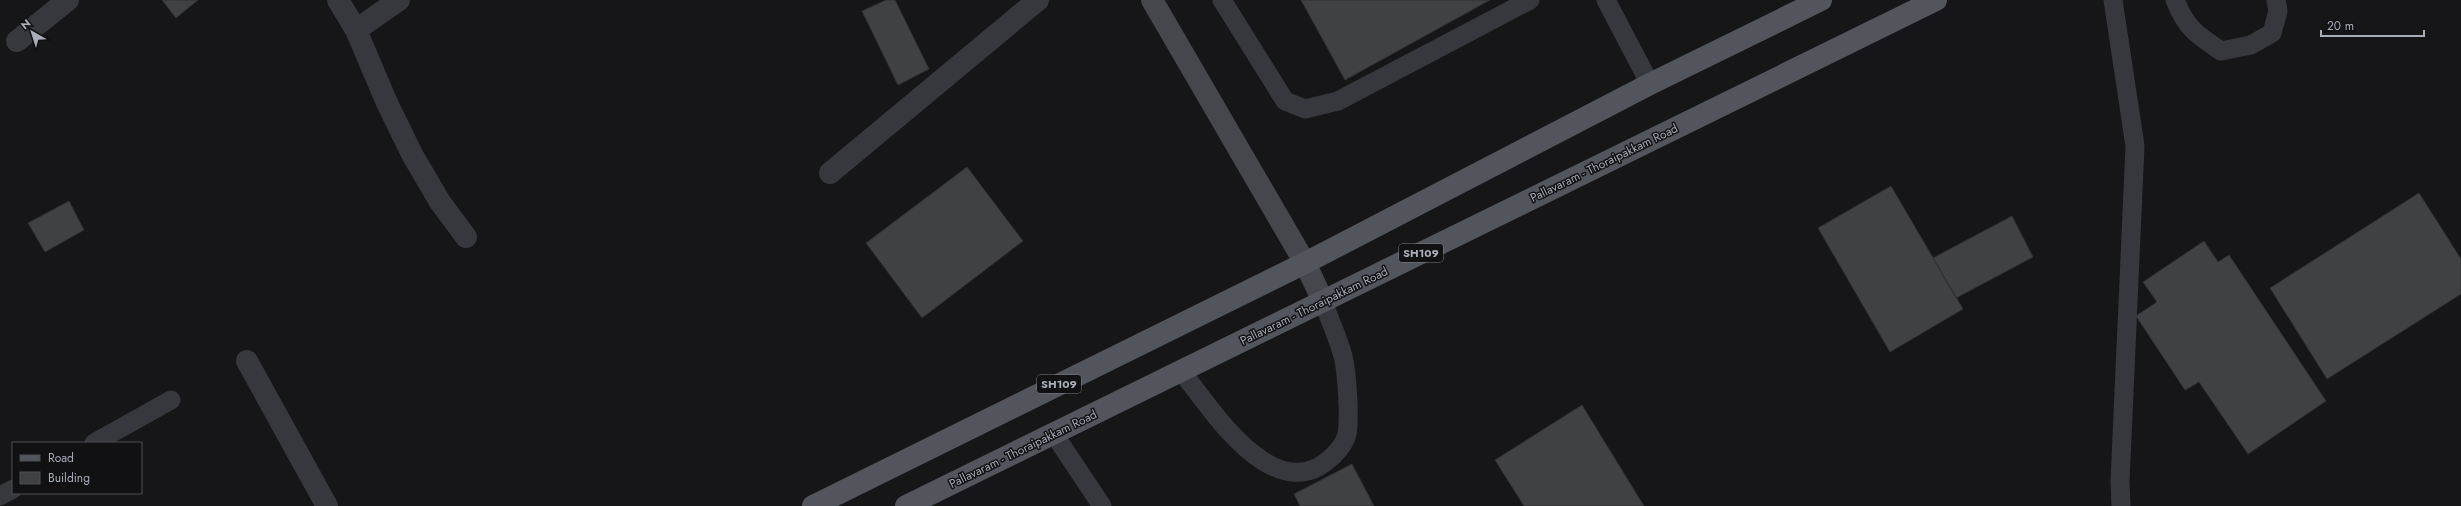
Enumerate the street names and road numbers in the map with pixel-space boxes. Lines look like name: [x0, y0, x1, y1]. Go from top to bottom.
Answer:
street label: Pallavaram - Thoraipakkam Road: [1527, 119, 1681, 207]
road number: SH109: [1399, 244, 1443, 262]
street label: Pallavaram - Thoraipakkam Road: [1237, 262, 1391, 350]
road number: SH109: [1037, 375, 1081, 393]
street label: Pallavaram - Thoraipakkam Road: [946, 405, 1100, 493]

